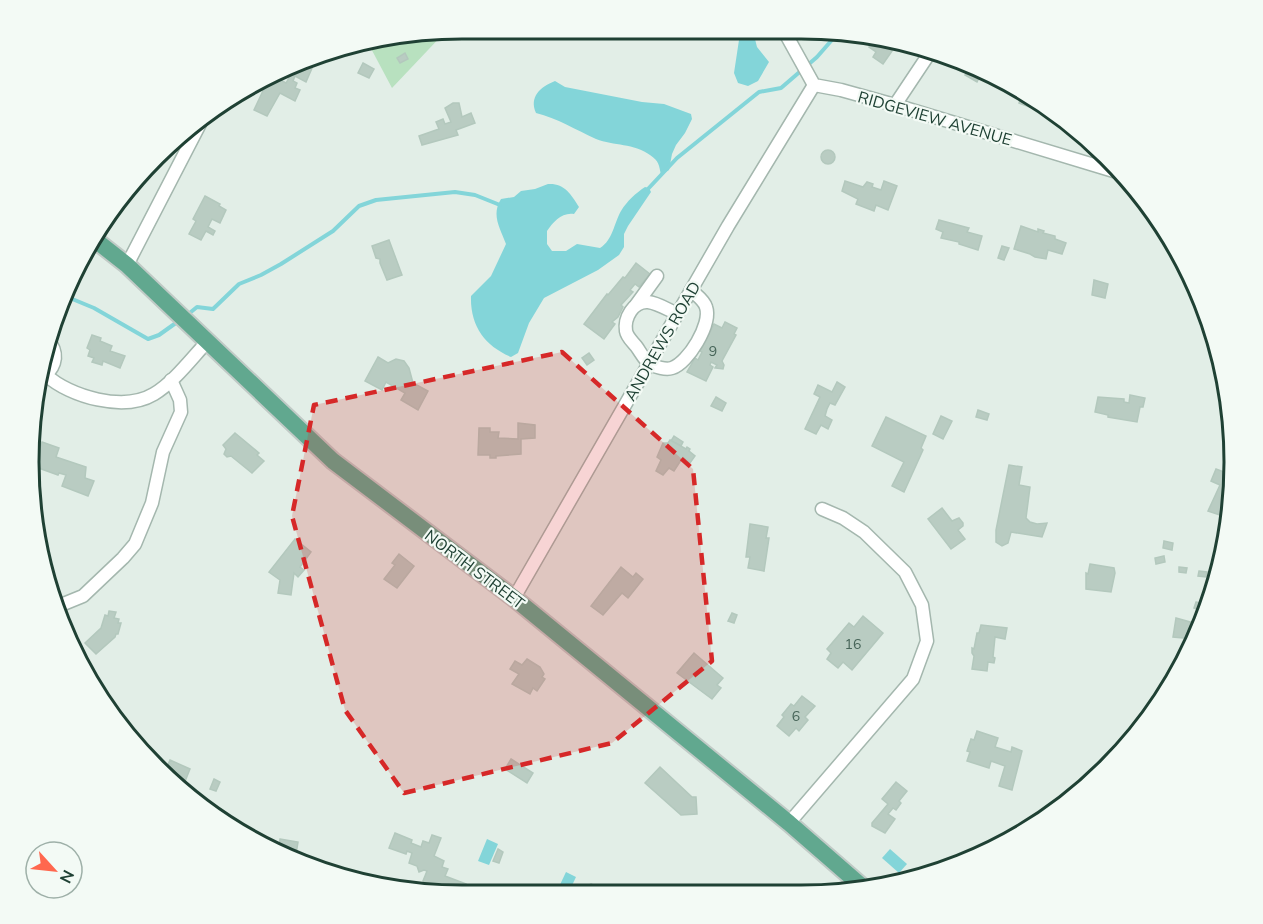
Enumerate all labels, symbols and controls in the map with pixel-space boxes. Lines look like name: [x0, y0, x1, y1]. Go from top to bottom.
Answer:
street label: RIDGEVIEW AVENUE: [856, 86, 1014, 150]
street label: ANDREWS ROAD: [620, 278, 704, 404]
house number: 9: [709, 342, 717, 360]
street label: NORTH STREET: [421, 525, 529, 613]
house number: 16: [845, 635, 861, 653]
house number: 6: [792, 707, 800, 725]
north arrow: [24, 840, 84, 900]
text: N: [56, 867, 79, 887]

